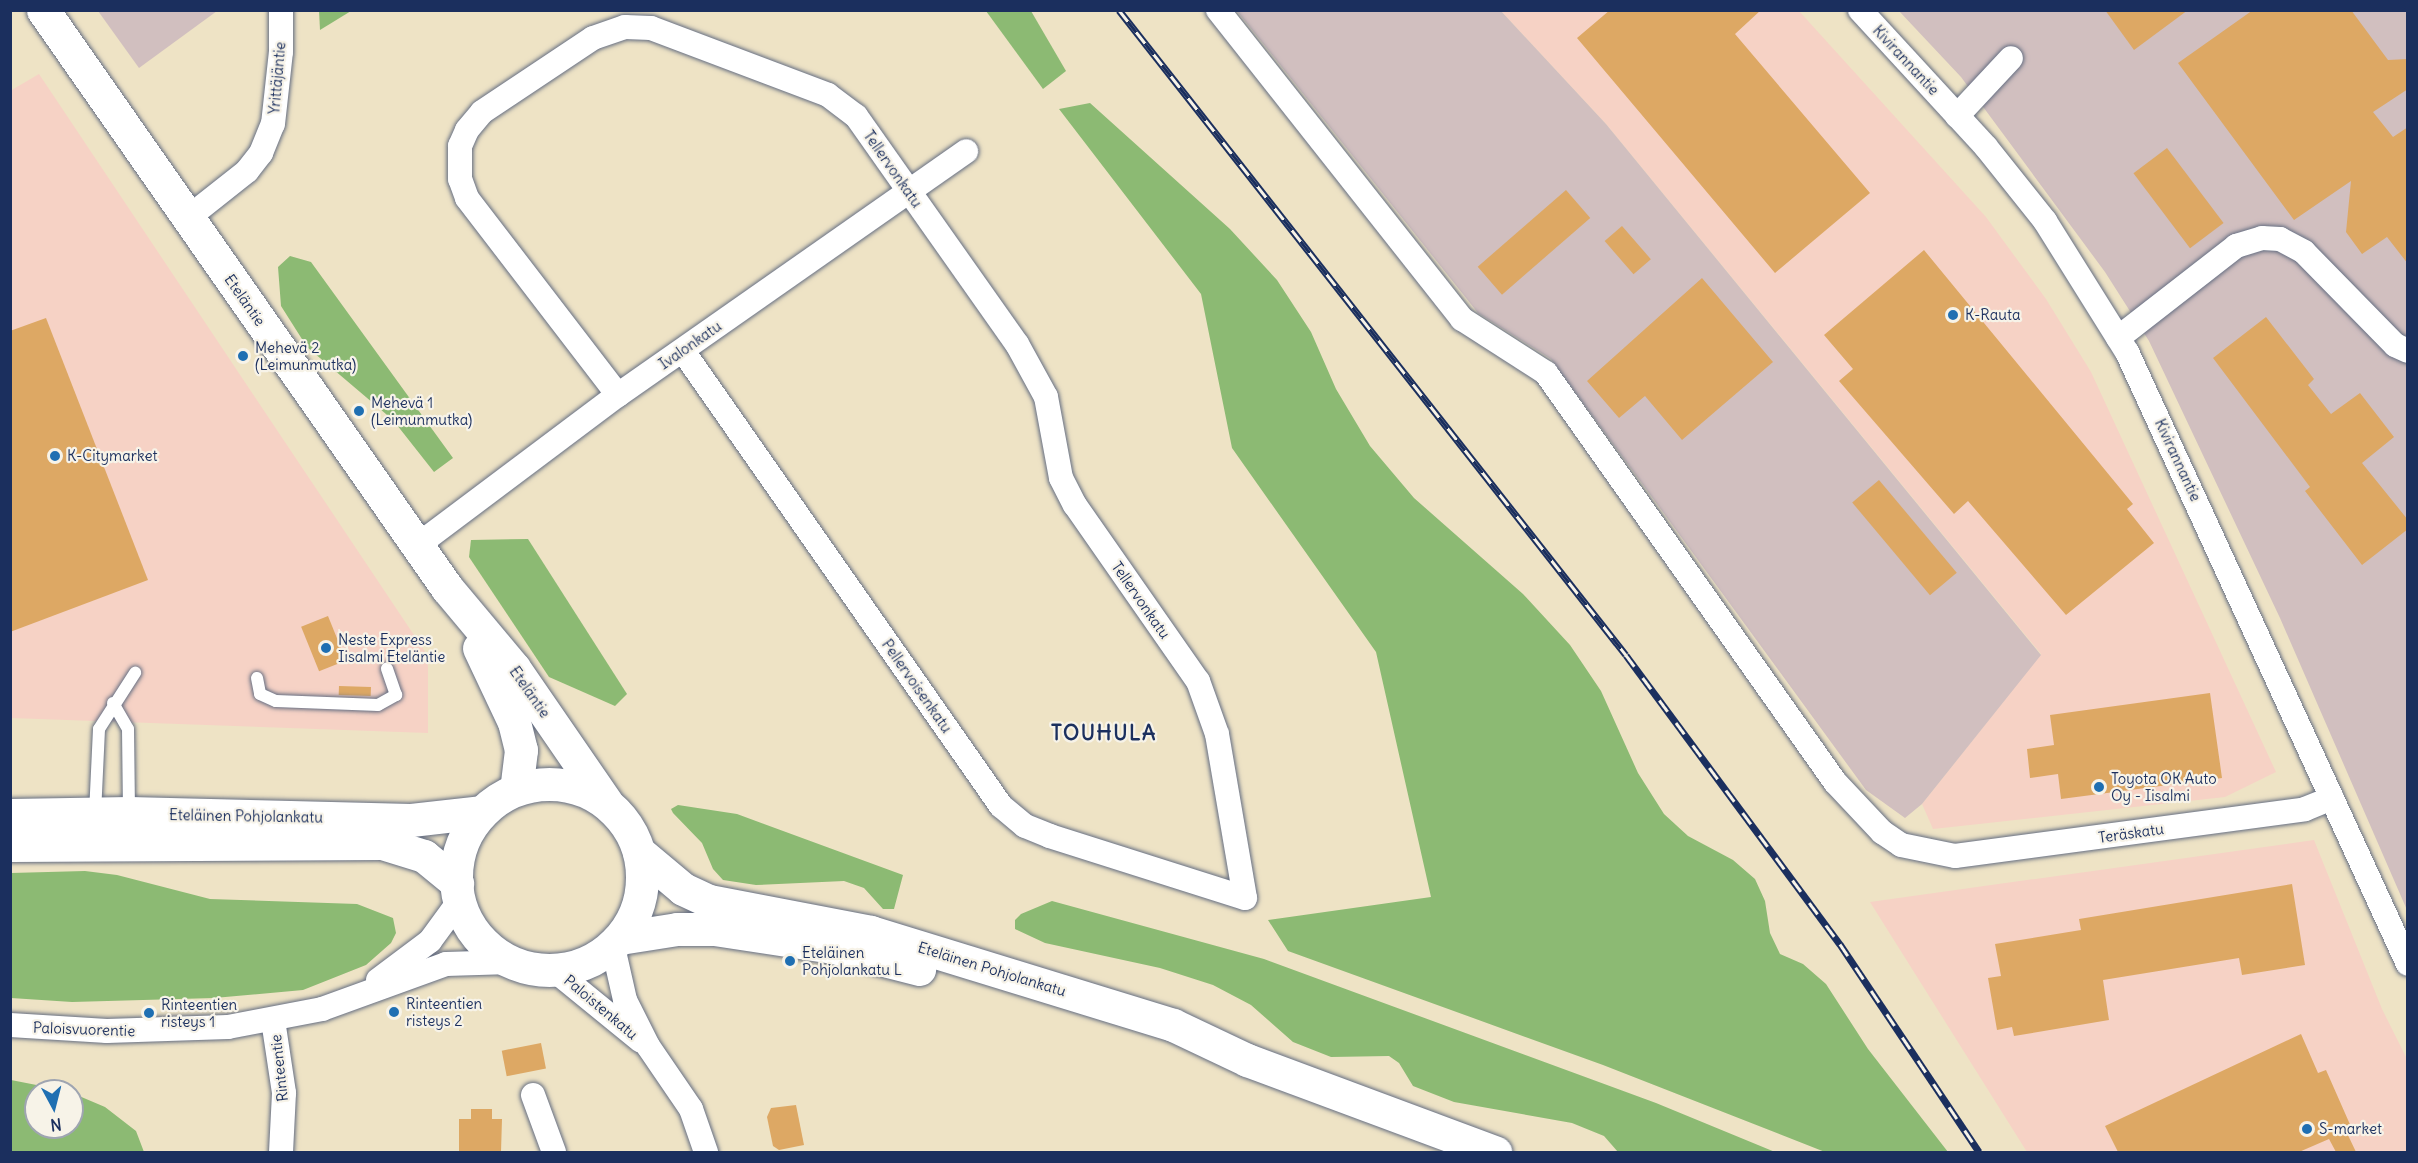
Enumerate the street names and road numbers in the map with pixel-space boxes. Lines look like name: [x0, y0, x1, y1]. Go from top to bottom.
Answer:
street label: Kivirannantie: [1869, 21, 1943, 99]
street label: Yrittäjäntie: [265, 41, 289, 115]
street label: Tellervonkatu: [860, 127, 926, 211]
street label: Eteläntie: [221, 271, 269, 329]
street label: Ivalonkatu: [655, 317, 725, 373]
street label: Kivirannantie: [2151, 416, 2205, 504]
street label: Tellervonkatu: [1108, 558, 1174, 642]
street label: Pellervoisenkatu: [878, 636, 956, 736]
street label: Eteläntie: [506, 663, 554, 721]
street label: Eteläinen Pohjolankatu: [169, 806, 323, 826]
street label: Teräskatu: [2097, 819, 2165, 847]
street label: Eteläinen Pohjolankatu: [916, 938, 1068, 1000]
street label: Paloistenkatu: [560, 971, 642, 1043]
street label: Paloisvuorentie: [33, 1018, 135, 1040]
street label: Rinteentie: [267, 1033, 291, 1103]

